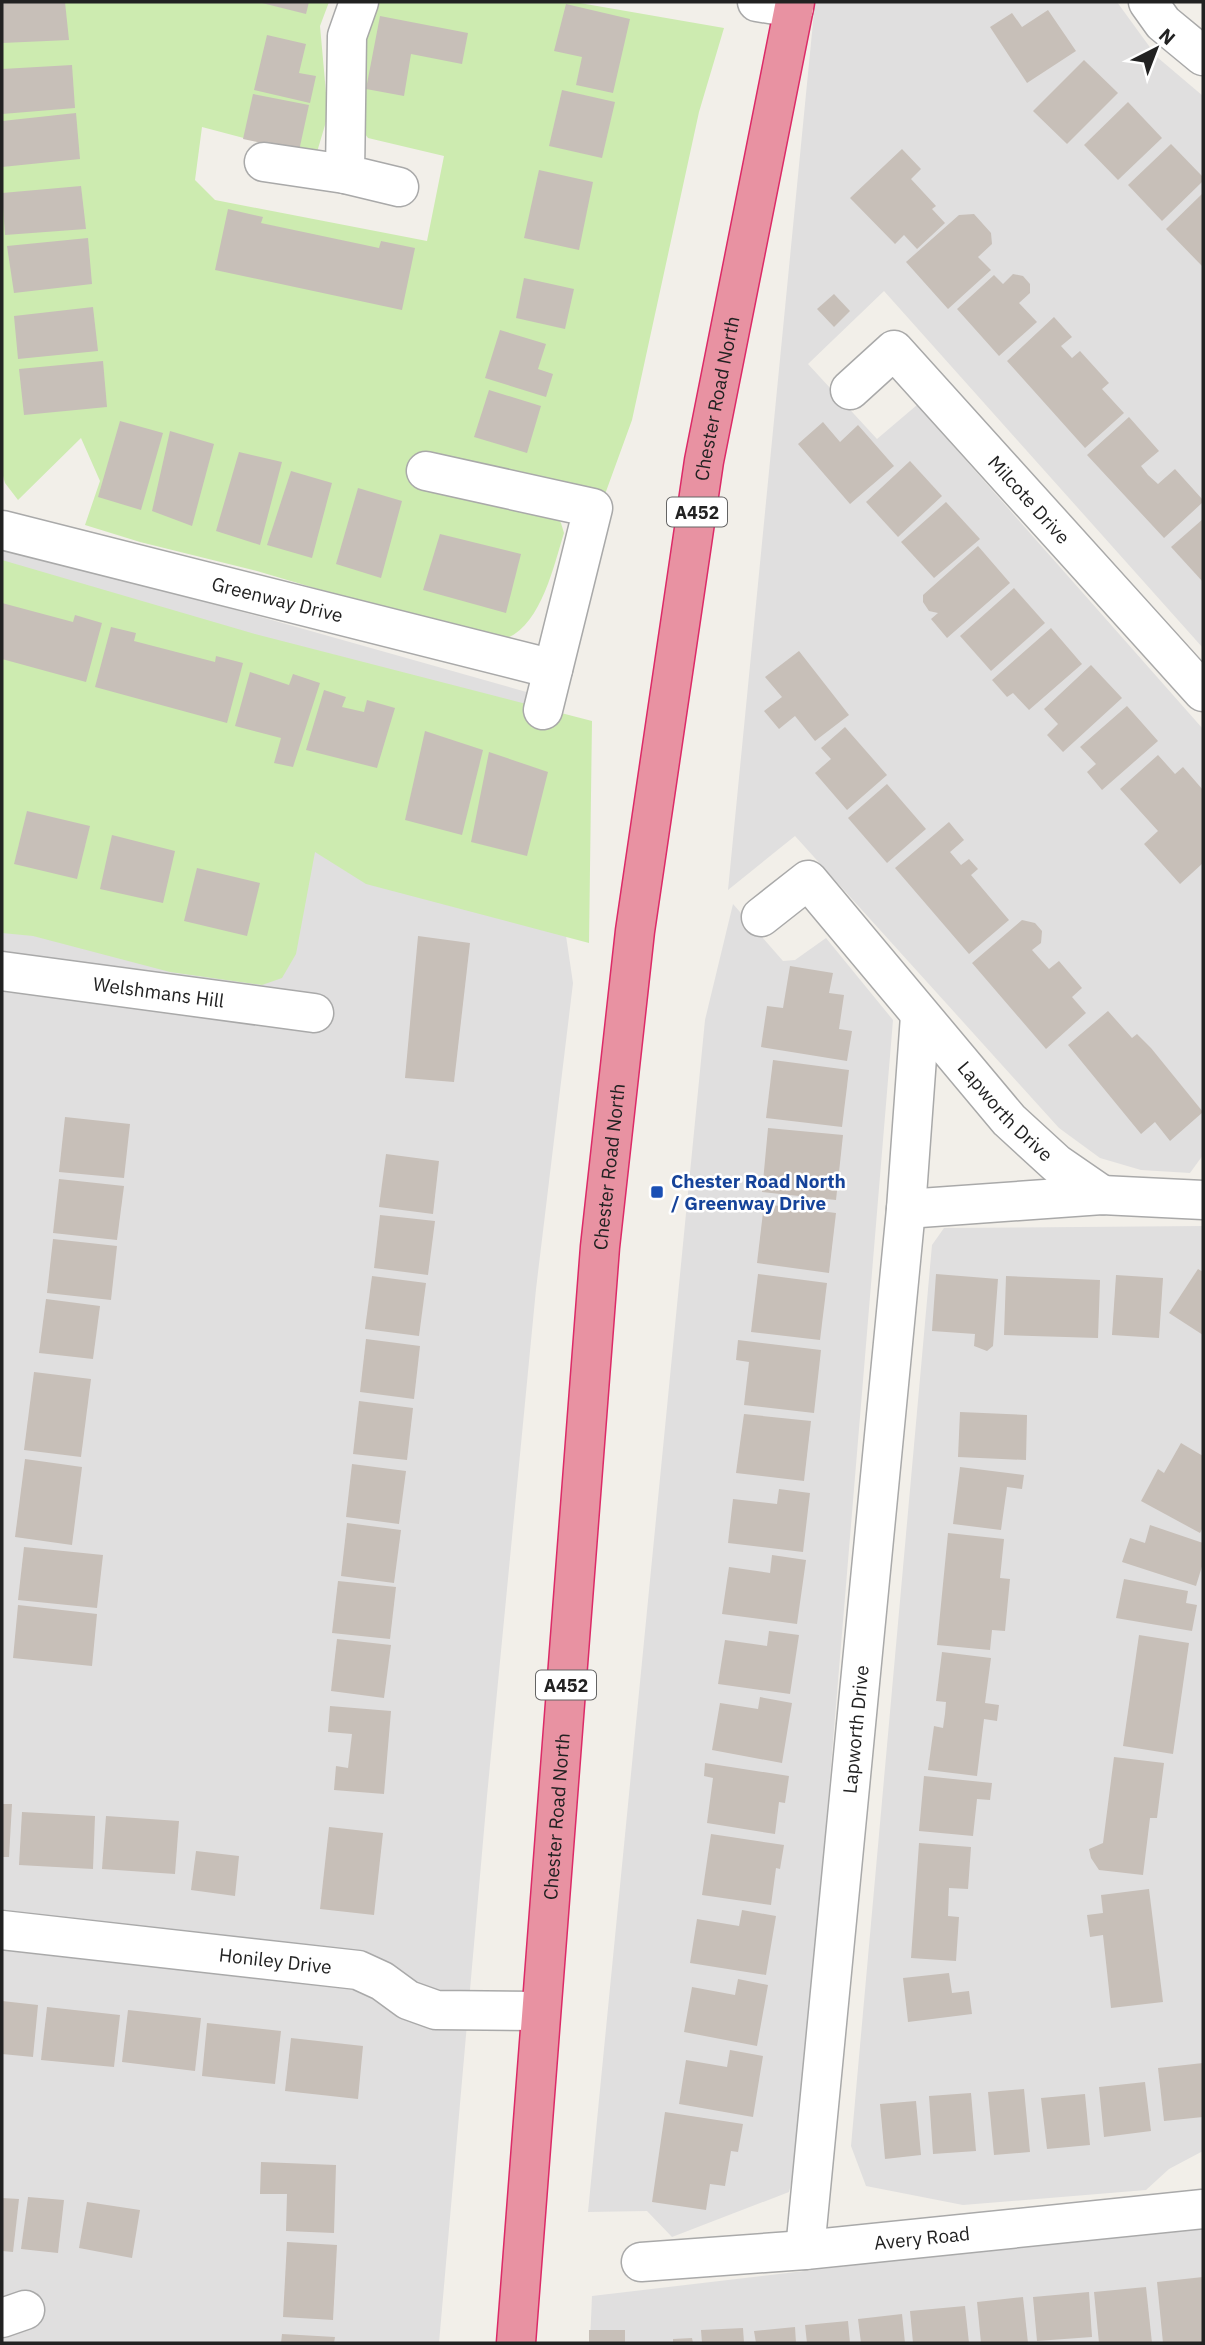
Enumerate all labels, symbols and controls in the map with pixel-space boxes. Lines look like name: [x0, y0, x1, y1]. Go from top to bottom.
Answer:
north arrow: [1121, 14, 1191, 84]
text: N: [1154, 23, 1181, 50]
street label: Chester Road North: [689, 314, 744, 482]
street label: Milcote Drive: [983, 450, 1075, 549]
road number: A452: [667, 498, 727, 526]
street label: Greenway Drive: [209, 571, 345, 628]
street label: Welshmans Hill: [92, 971, 226, 1013]
street label: Lapworth Drive: [953, 1056, 1058, 1166]
street label: Chester Road North: [588, 1082, 630, 1251]
place label: Chester Road North / Greenway Drive: [671, 1169, 846, 1215]
marker: Chester Road North / Greenway Drive: [649, 1184, 665, 1200]
street label: Lapworth Drive: [837, 1664, 874, 1795]
road number: A452: [536, 1670, 596, 1700]
street label: Chester Road North: [538, 1732, 575, 1901]
street label: Honiley Drive: [218, 1942, 333, 1979]
street label: Avery Road: [873, 2221, 971, 2255]

